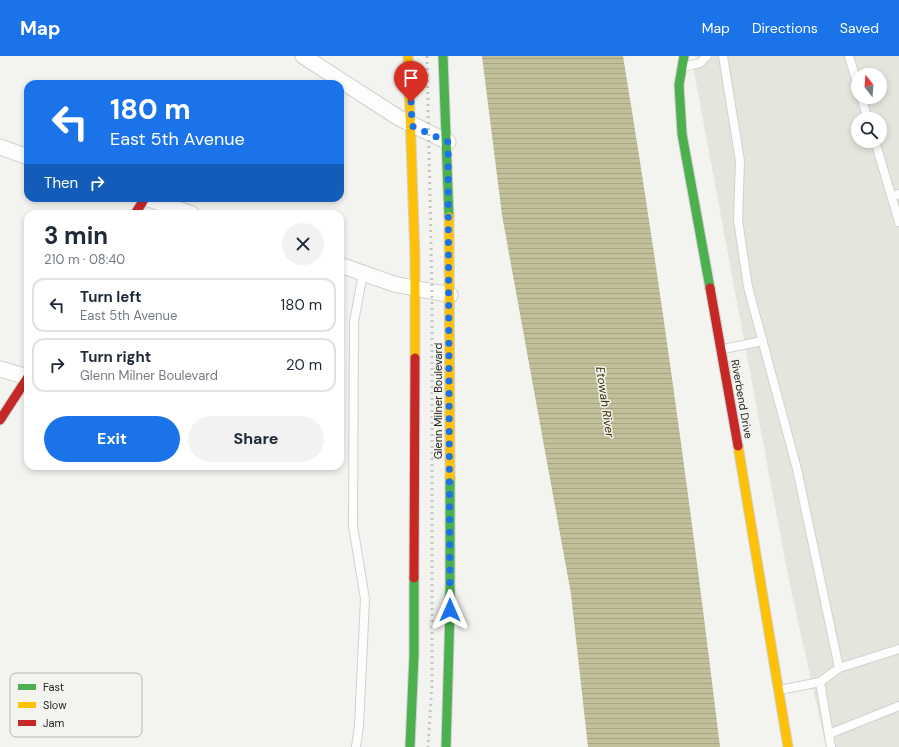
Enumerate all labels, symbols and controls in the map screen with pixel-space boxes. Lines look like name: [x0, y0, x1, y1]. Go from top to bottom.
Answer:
text: Map: [20, 16, 60, 41]
text: Map: [702, 19, 730, 37]
text: Directions: [752, 19, 818, 37]
text: Saved: [840, 19, 879, 37]
pin: [394, 61, 428, 102]
icon: arrive: [400, 67, 422, 89]
north arrow: [851, 68, 887, 104]
map controls: [851, 68, 887, 148]
text: 180 m: [110, 91, 191, 128]
icon: left: [44, 96, 96, 148]
button: search: [851, 112, 887, 148]
text: East 5th Avenue: [110, 127, 245, 151]
icon: right: [86, 172, 108, 194]
text: Then: [44, 173, 78, 193]
text: 3 min: [44, 220, 108, 251]
button: close: [282, 223, 324, 265]
text: 210 m · 08:40: [44, 251, 125, 268]
text: Turn left: [80, 287, 141, 307]
icon: left: [46, 294, 68, 316]
text: 180 m: [281, 295, 322, 315]
text: East 5th Avenue: [80, 307, 177, 324]
street label: Glenn Milner Boulevard: [431, 343, 445, 459]
text: Turn right: [80, 347, 151, 367]
icon: right: [46, 354, 68, 376]
text: 20 m: [286, 355, 322, 375]
street label: Riverbend Drive: [728, 358, 756, 440]
water label: Etowah River: [592, 365, 618, 439]
text: Glenn Milner Boulevard: [80, 367, 218, 384]
button: Exit: [44, 416, 180, 462]
button: Share: [188, 416, 324, 462]
position arrow: [429, 589, 471, 631]
legend: [10, 673, 142, 737]
text: Fast: [43, 680, 64, 694]
text: Slow: [43, 698, 67, 712]
text: Jam: [43, 716, 64, 730]

